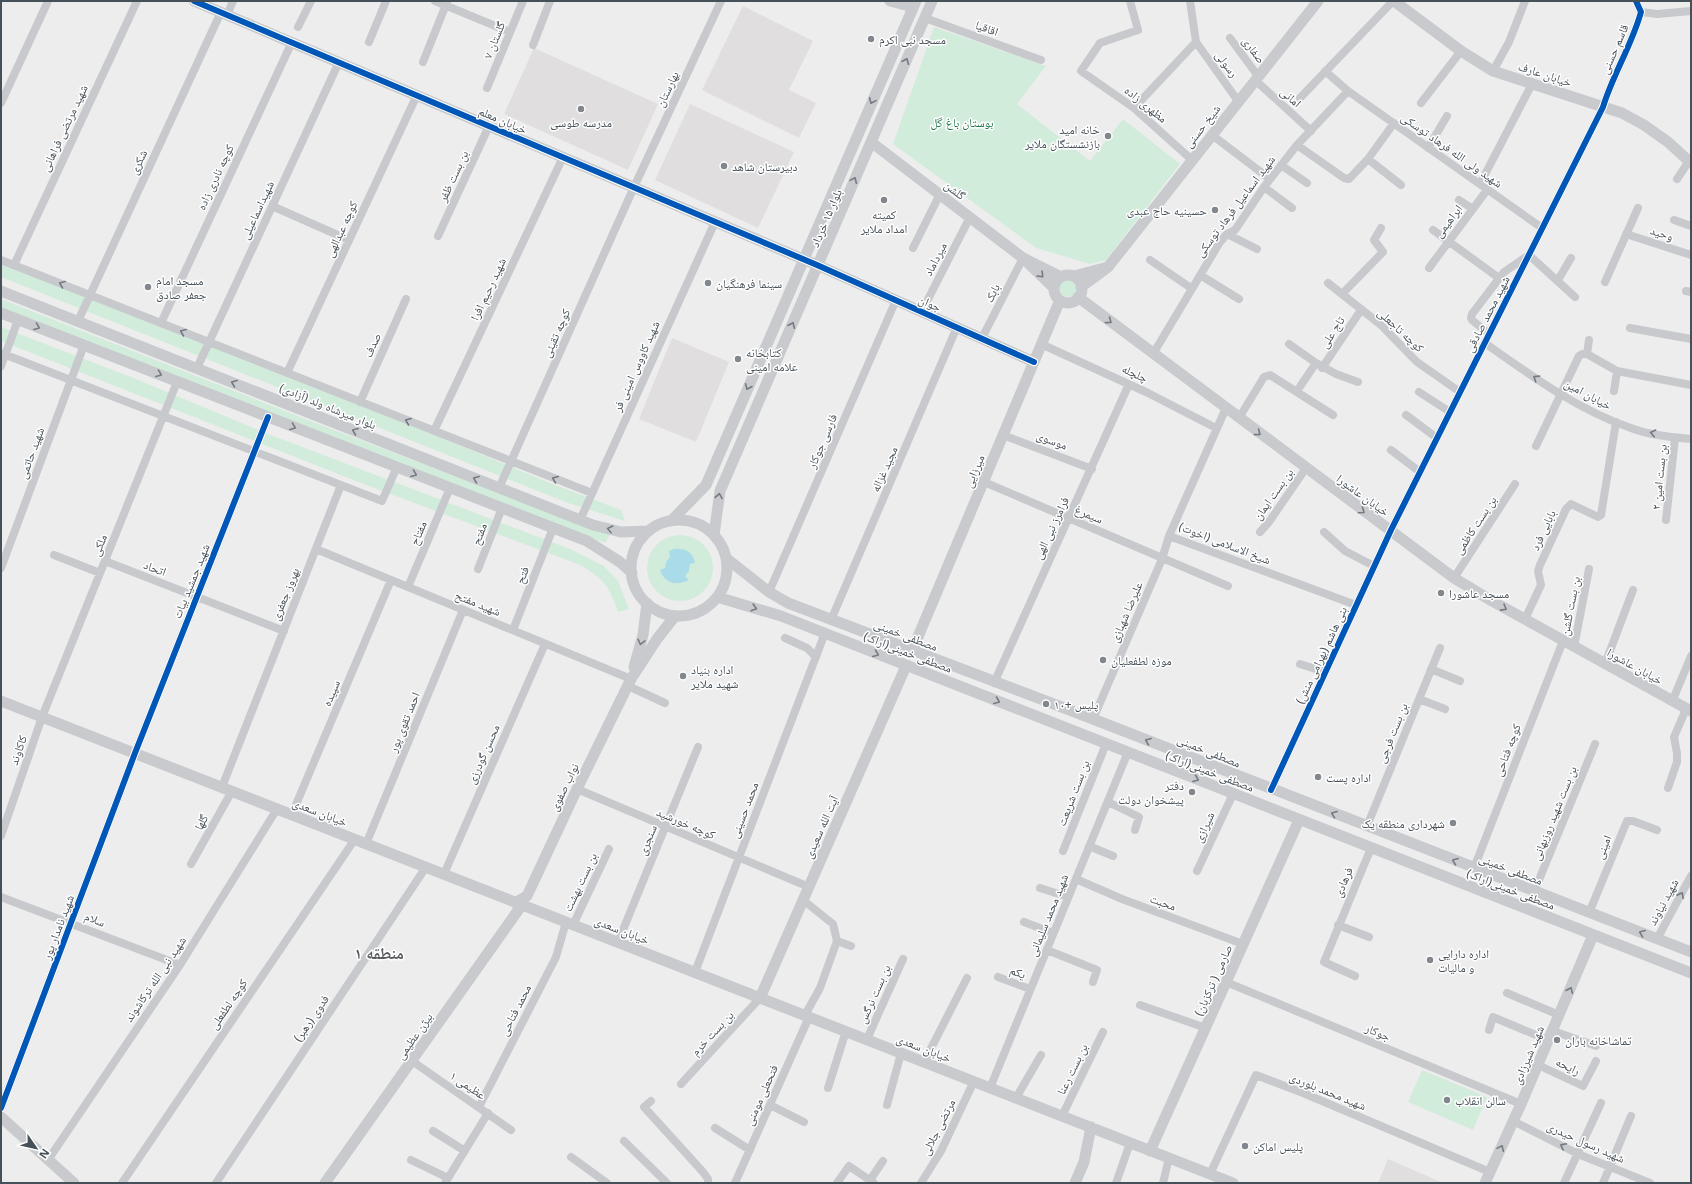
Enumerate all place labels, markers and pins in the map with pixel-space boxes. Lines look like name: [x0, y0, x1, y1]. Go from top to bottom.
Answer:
place label: مسجد نبی اکرم: [879, 31, 946, 48]
marker: مسجد نبی اکرم: [866, 34, 876, 44]
marker: مدرسه طوسی: [576, 104, 586, 114]
place label: مدرسه طوسی: [550, 114, 612, 131]
place label: خانه امید بازنشستگان ملایر: [1024, 121, 1100, 152]
marker: خانه امید بازنشستگان ملایر: [1103, 131, 1113, 141]
place label: دبیرستان شاهد: [732, 158, 798, 175]
marker: دبیرستان شاهد: [719, 161, 729, 171]
marker: کمیته امداد ملایر: [879, 195, 889, 205]
place label: حسینیه حاج عبدی: [1127, 202, 1207, 219]
marker: حسینیه حاج عبدی: [1210, 205, 1220, 215]
place label: کمیته امداد ملایر: [860, 206, 908, 237]
place label: مسجد امام جعفر صادق: [156, 272, 207, 303]
place label: سینما فرهنگیان: [716, 275, 782, 292]
marker: سینما فرهنگیان: [703, 278, 713, 288]
marker: مسجد امام جعفر صادق: [143, 282, 153, 292]
place label: کتابخانه علامه امینی: [746, 344, 798, 375]
marker: کتابخانه علامه امینی: [733, 354, 743, 364]
place label: مسجد عاشورا: [1449, 585, 1509, 602]
marker: مسجد عاشورا: [1436, 588, 1446, 598]
place label: موزه لطفعلیان: [1111, 652, 1172, 669]
marker: موزه لطفعلیان: [1098, 655, 1108, 665]
place label: اداره بنیاد شهید ملایر: [690, 661, 738, 692]
marker: اداره بنیاد شهید ملایر: [678, 671, 688, 681]
place label: پلیس +۱۰: [1054, 696, 1099, 713]
marker: پلیس +۱۰: [1041, 699, 1051, 709]
place label: اداره پست: [1326, 769, 1371, 786]
marker: اداره پست: [1313, 772, 1323, 782]
place label: دفتر پیشخوان دولت: [1118, 777, 1184, 808]
marker: دفتر پیشخوان دولت: [1187, 787, 1197, 797]
place label: شهرداری منطقه یک: [1362, 815, 1445, 832]
marker: شهرداری منطقه یک: [1448, 818, 1458, 828]
place label: اداره دارایی و مالیات: [1438, 945, 1489, 976]
marker: اداره دارایی و مالیات: [1425, 955, 1435, 965]
place label: تماشاخانه باران: [1565, 1032, 1632, 1049]
marker: تماشاخانه باران: [1552, 1035, 1562, 1045]
place label: سالن انقلاب: [1455, 1092, 1506, 1109]
marker: سالن انقلاب: [1442, 1095, 1452, 1105]
place label: پلیس اماکن: [1253, 1138, 1304, 1155]
marker: پلیس اماکن: [1240, 1141, 1250, 1151]

